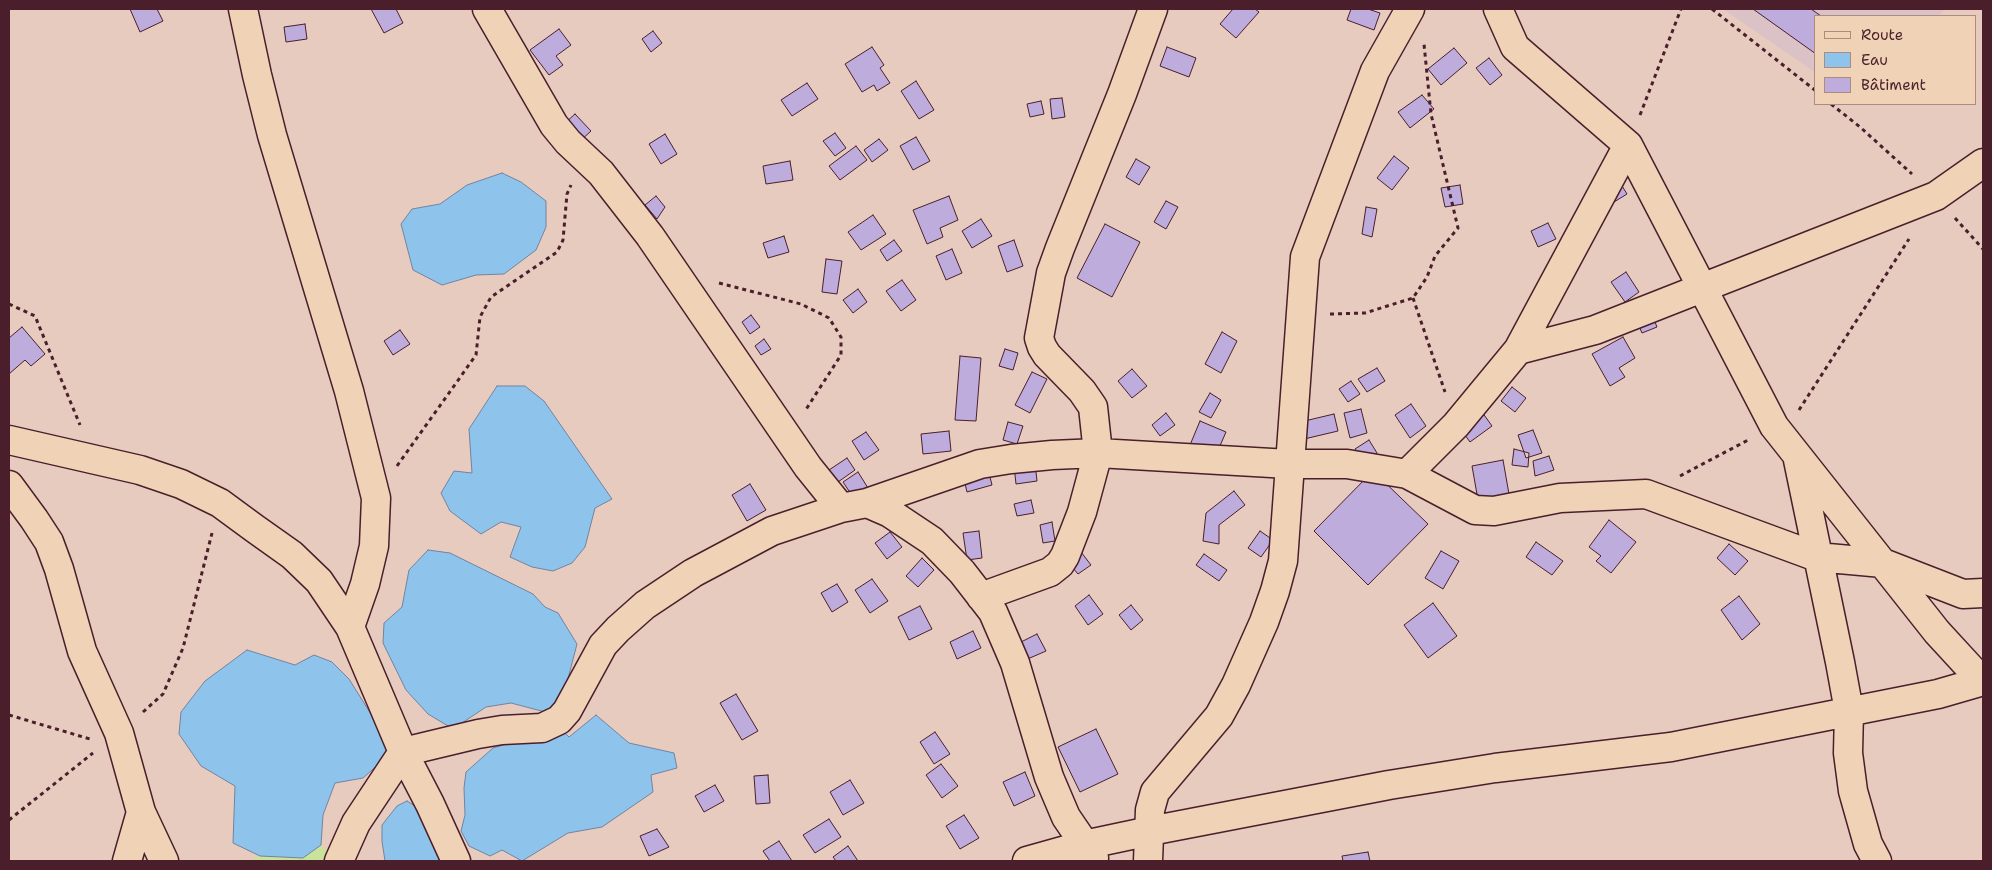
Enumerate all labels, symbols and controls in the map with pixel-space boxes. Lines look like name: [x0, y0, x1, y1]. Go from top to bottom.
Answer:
legend: [1814, 15, 1977, 105]
text: Route: [1861, 25, 1903, 45]
text: Eau: [1861, 50, 1888, 70]
text: Bâtiment: [1861, 75, 1926, 95]

